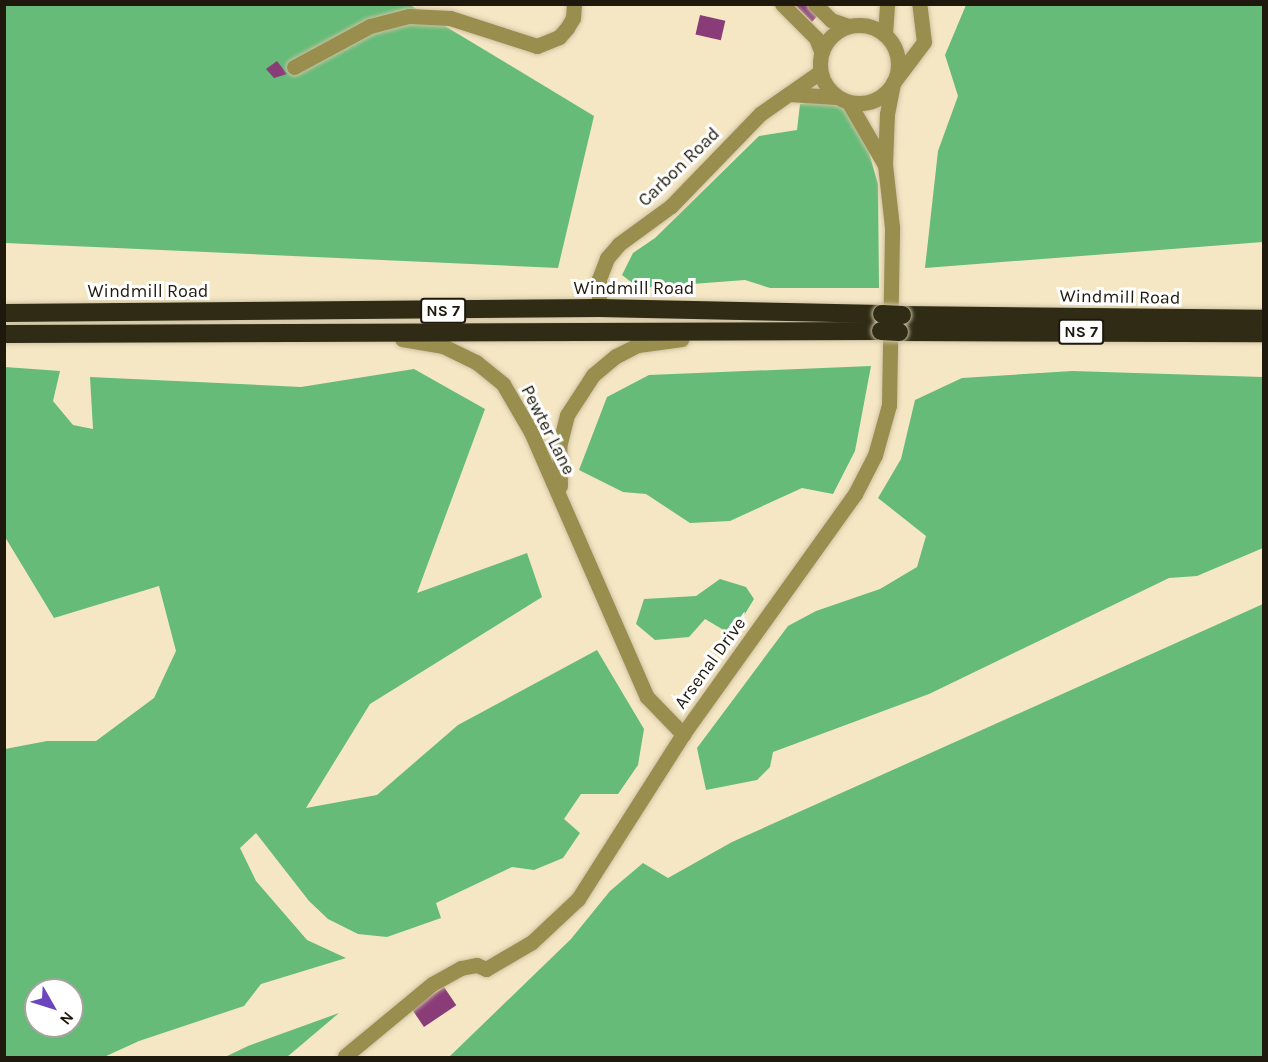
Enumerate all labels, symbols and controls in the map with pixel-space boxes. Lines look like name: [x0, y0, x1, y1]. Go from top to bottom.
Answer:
street label: Carbon Road: [634, 123, 724, 211]
street label: Windmill Road: [574, 277, 694, 299]
street label: Windmill Road: [88, 280, 208, 302]
street label: Windmill Road: [1059, 285, 1181, 309]
road number: NS 7: [419, 298, 467, 324]
road number: NS 7: [1057, 319, 1105, 345]
street label: Pewter Lane: [516, 382, 580, 478]
street label: Arsenal Drive: [670, 613, 750, 713]
north arrow: [24, 978, 84, 1038]
text: N: [56, 1008, 78, 1029]

